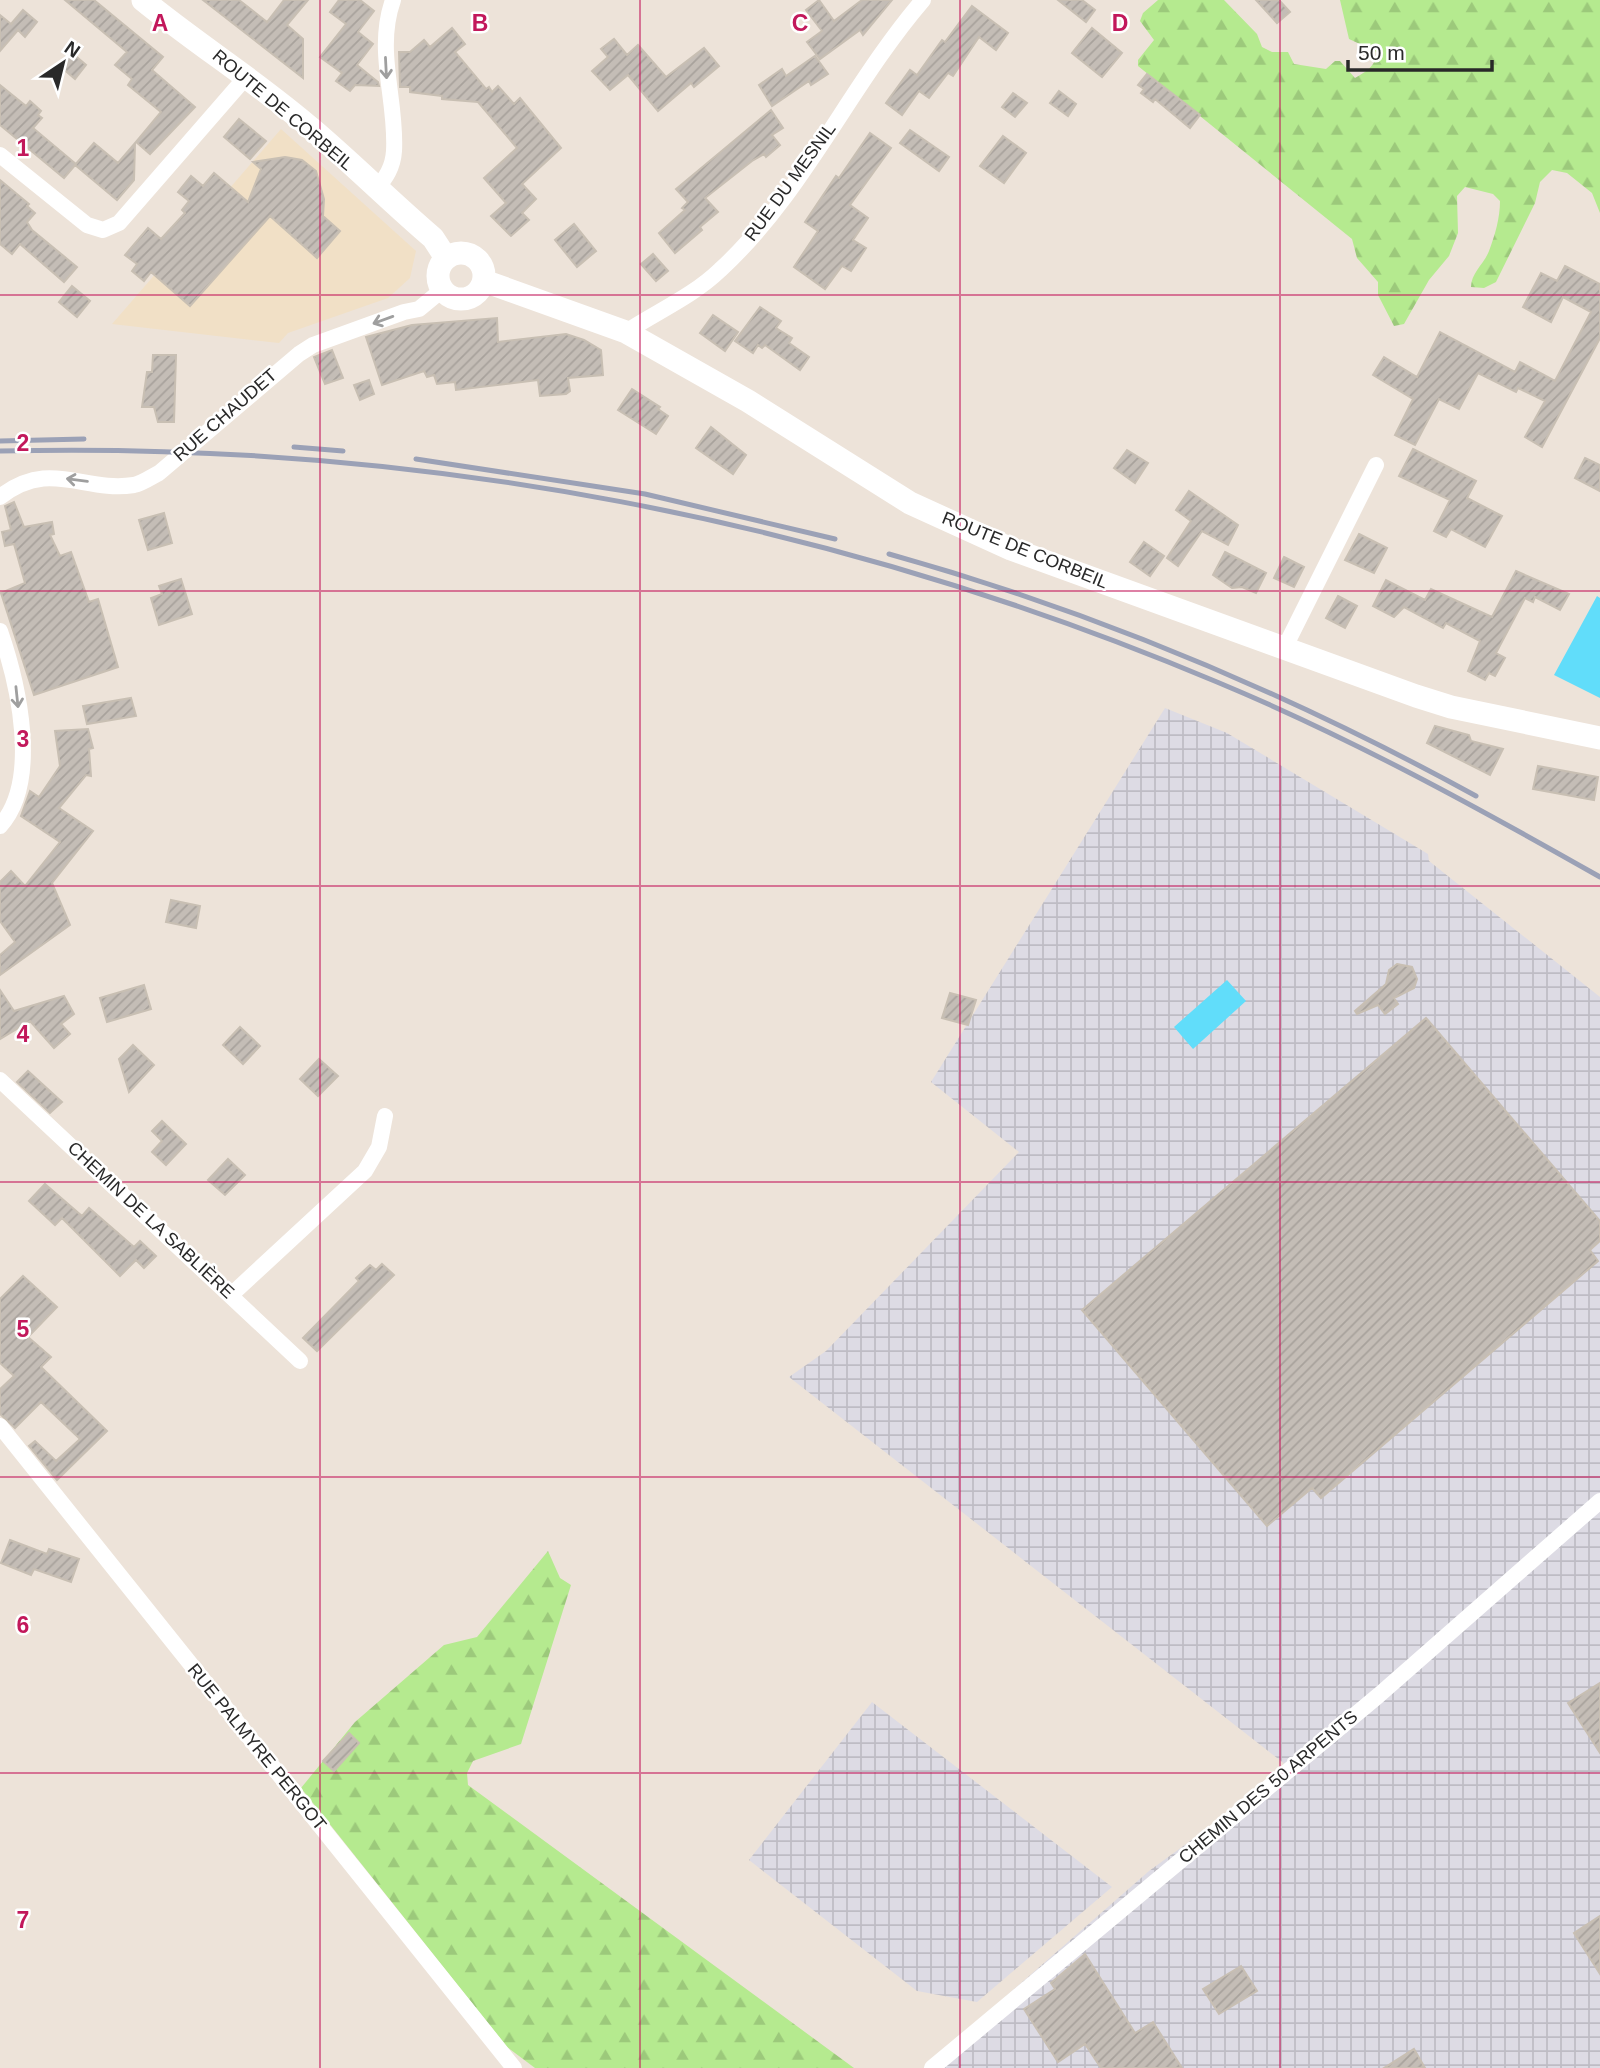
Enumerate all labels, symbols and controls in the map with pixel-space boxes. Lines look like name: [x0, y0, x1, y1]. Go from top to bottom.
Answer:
text: A: [152, 10, 168, 36]
text: B: [472, 10, 488, 36]
text: C: [792, 10, 808, 36]
text: D: [1112, 10, 1128, 36]
north arrow: [28, 28, 98, 98]
scale bar: [1348, 28, 1492, 72]
text: N: [61, 37, 84, 62]
text: 50 m: [1358, 41, 1405, 64]
street label: ROUTE DE CORBEIL: [209, 45, 357, 175]
one-way arrow: [380, 56, 393, 79]
street label: RUE DU MESNIL: [740, 119, 840, 245]
text: 1: [17, 135, 30, 161]
one-way arrow: [372, 314, 394, 327]
street label: RUE CHAUDET: [169, 365, 281, 465]
text: 2: [17, 430, 29, 456]
one-way arrow: [66, 473, 89, 486]
street label: ROUTE DE CORBEIL: [939, 508, 1111, 592]
one-way arrow: [11, 685, 24, 708]
text: 3: [17, 726, 29, 752]
text: 4: [17, 1021, 30, 1047]
street label: CHEMIN DE LA SABLIÈRE: [64, 1138, 238, 1302]
text: 5: [17, 1316, 30, 1342]
text: 6: [17, 1612, 29, 1638]
street label: RUE PALMYRE PERGOT: [184, 1660, 330, 1834]
street label: CHEMIN DES 50 ARPENTS: [1175, 1706, 1361, 1868]
text: 7: [17, 1907, 29, 1933]

